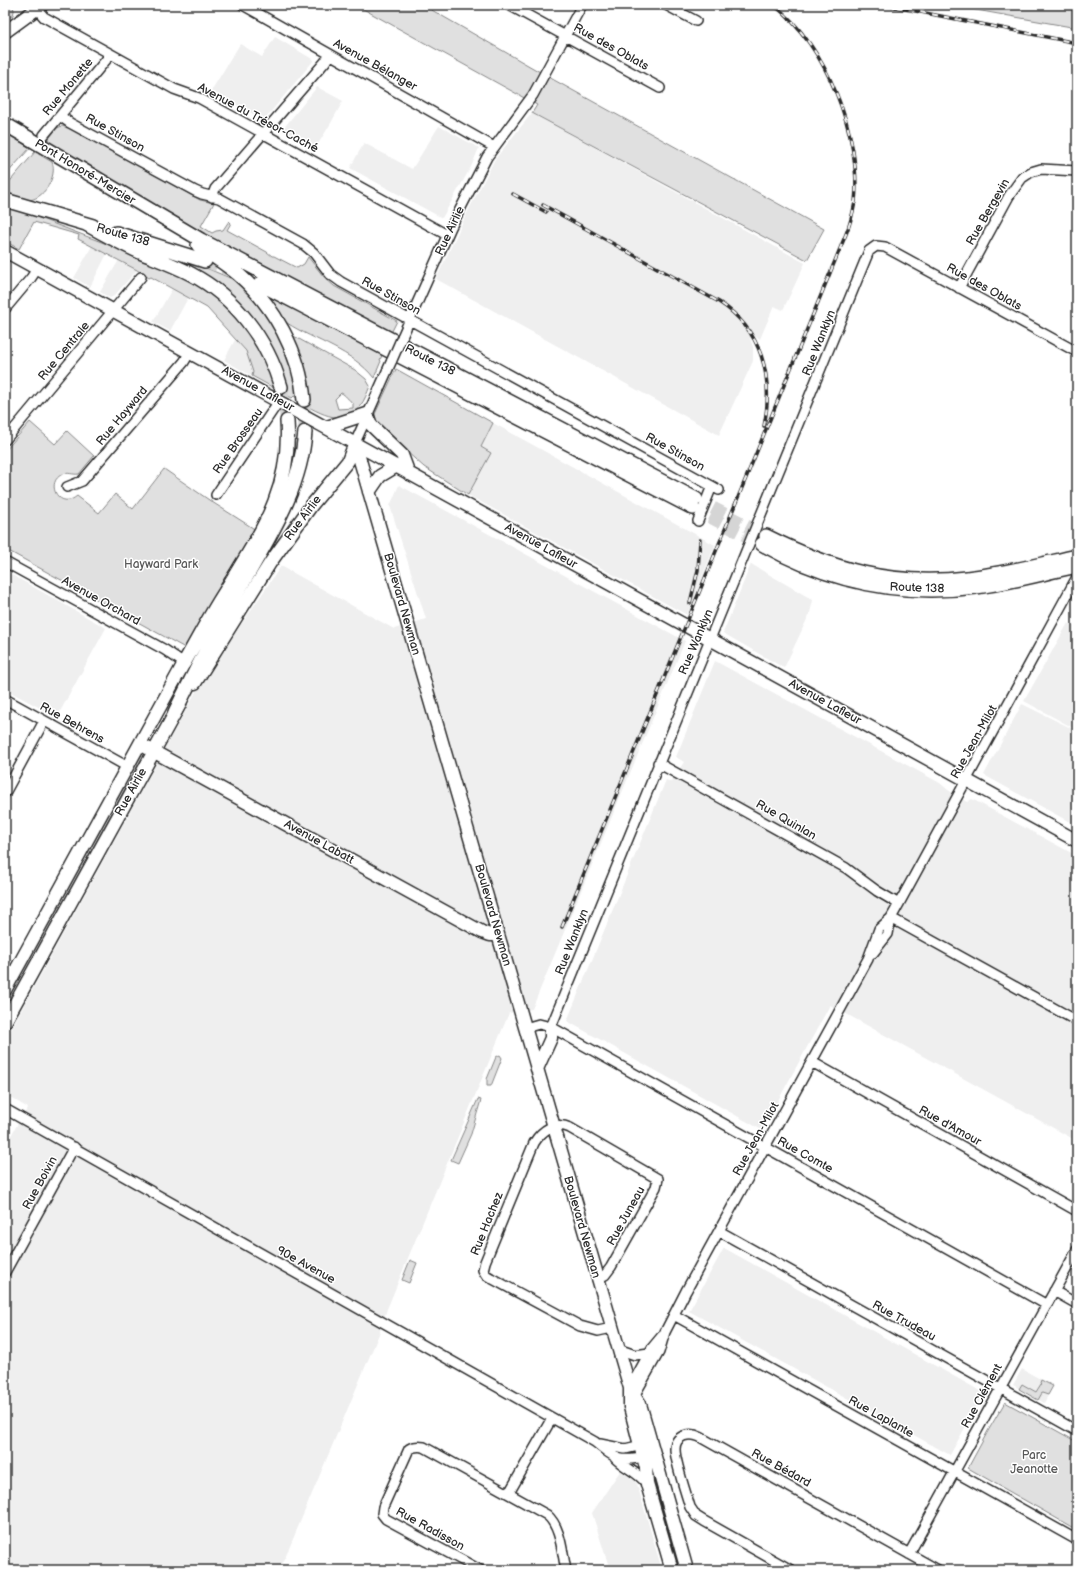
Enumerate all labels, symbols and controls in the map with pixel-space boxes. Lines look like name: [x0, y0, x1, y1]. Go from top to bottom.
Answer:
street label: Rue des Oblats: [571, 20, 651, 74]
street label: Avenue Bélanger: [330, 36, 420, 95]
street label: Rue Monette: [40, 55, 96, 119]
street label: Avenue du Trésor-Caché: [195, 80, 321, 156]
street label: Rue Stinson: [83, 111, 147, 156]
street label: Pont Honoré-Mercier: [32, 136, 139, 208]
street label: Rue Bergevin: [963, 176, 1013, 248]
street label: Rue Airlie: [432, 204, 468, 258]
street label: Route 138: [95, 220, 151, 250]
street label: Rue des Oblats: [944, 260, 1024, 314]
street label: Rue Stinson: [359, 274, 423, 319]
street label: Rue Wanklyn: [799, 308, 839, 378]
street label: Rue Centrale: [35, 318, 93, 384]
street label: Route 138: [402, 341, 458, 379]
street label: Avenue Lafleur: [219, 363, 297, 415]
street label: Rue Hayward: [93, 383, 151, 449]
street label: Rue Brosseau: [210, 405, 266, 477]
street label: Rue Stinson: [643, 430, 707, 475]
street label: Rue Airlie: [281, 492, 325, 544]
street label: Avenue Lafleur: [502, 520, 580, 572]
street label: Boulevard Newman: [380, 551, 424, 657]
park label: Hayward Park: [124, 557, 198, 572]
street label: Avenue Orchard: [59, 573, 143, 629]
street label: Route 138: [889, 580, 945, 596]
street label: Rue Wanklyn: [675, 607, 717, 677]
street label: Avenue Lafleur: [786, 676, 864, 728]
street label: Rue Behrens: [37, 699, 107, 747]
street label: Rue Jean-Milot: [948, 702, 1001, 782]
street label: Rue Airlie: [112, 765, 150, 819]
street label: Rue Quinlan: [753, 797, 819, 843]
street label: Avenue Labatt: [281, 817, 357, 868]
street label: Boulevard Newman: [471, 862, 515, 968]
street label: Rue Wanklyn: [552, 907, 592, 977]
street label: Rue Jean-Milot: [730, 1099, 783, 1179]
street label: Rue d'Amour: [916, 1103, 985, 1150]
street label: Rue Comte: [775, 1134, 835, 1176]
street label: Rue Boivin: [19, 1154, 61, 1212]
street label: Boulevard Newman: [560, 1174, 604, 1280]
street label: Rue Juneau: [604, 1184, 648, 1248]
street label: Rue Hachez: [467, 1190, 507, 1258]
street label: 90e Avenue: [274, 1243, 338, 1287]
street label: Rue Trudeau: [870, 1297, 938, 1345]
street label: Rue Clément: [958, 1361, 1006, 1431]
street label: Rue Laplante: [846, 1393, 916, 1441]
street label: Rue Bédard: [749, 1446, 813, 1491]
park label: Parc Jeanotte: [1010, 1448, 1058, 1477]
street label: Rue Radisson: [393, 1504, 467, 1554]

